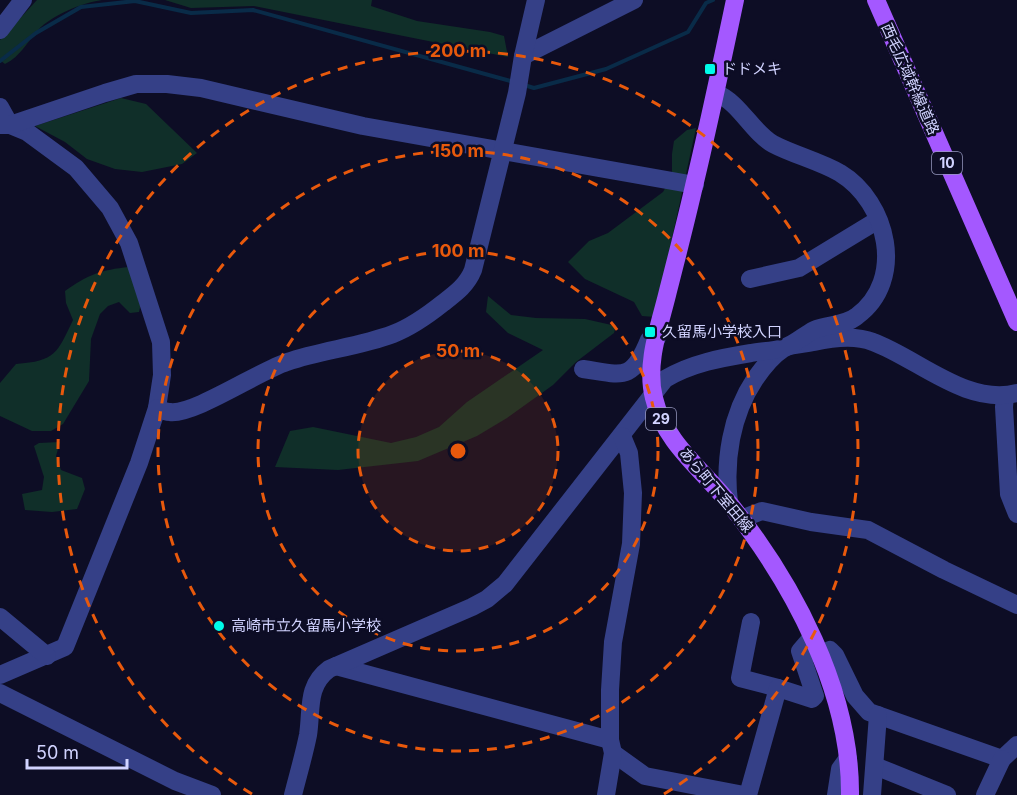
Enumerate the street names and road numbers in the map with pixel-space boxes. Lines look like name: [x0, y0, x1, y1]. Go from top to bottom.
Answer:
street label: 西毛広域幹線道路: [877, 20, 944, 137]
road number: 10: [932, 152, 962, 174]
road number: 29: [646, 408, 676, 430]
street label: あら町下室田線: [675, 443, 757, 536]

